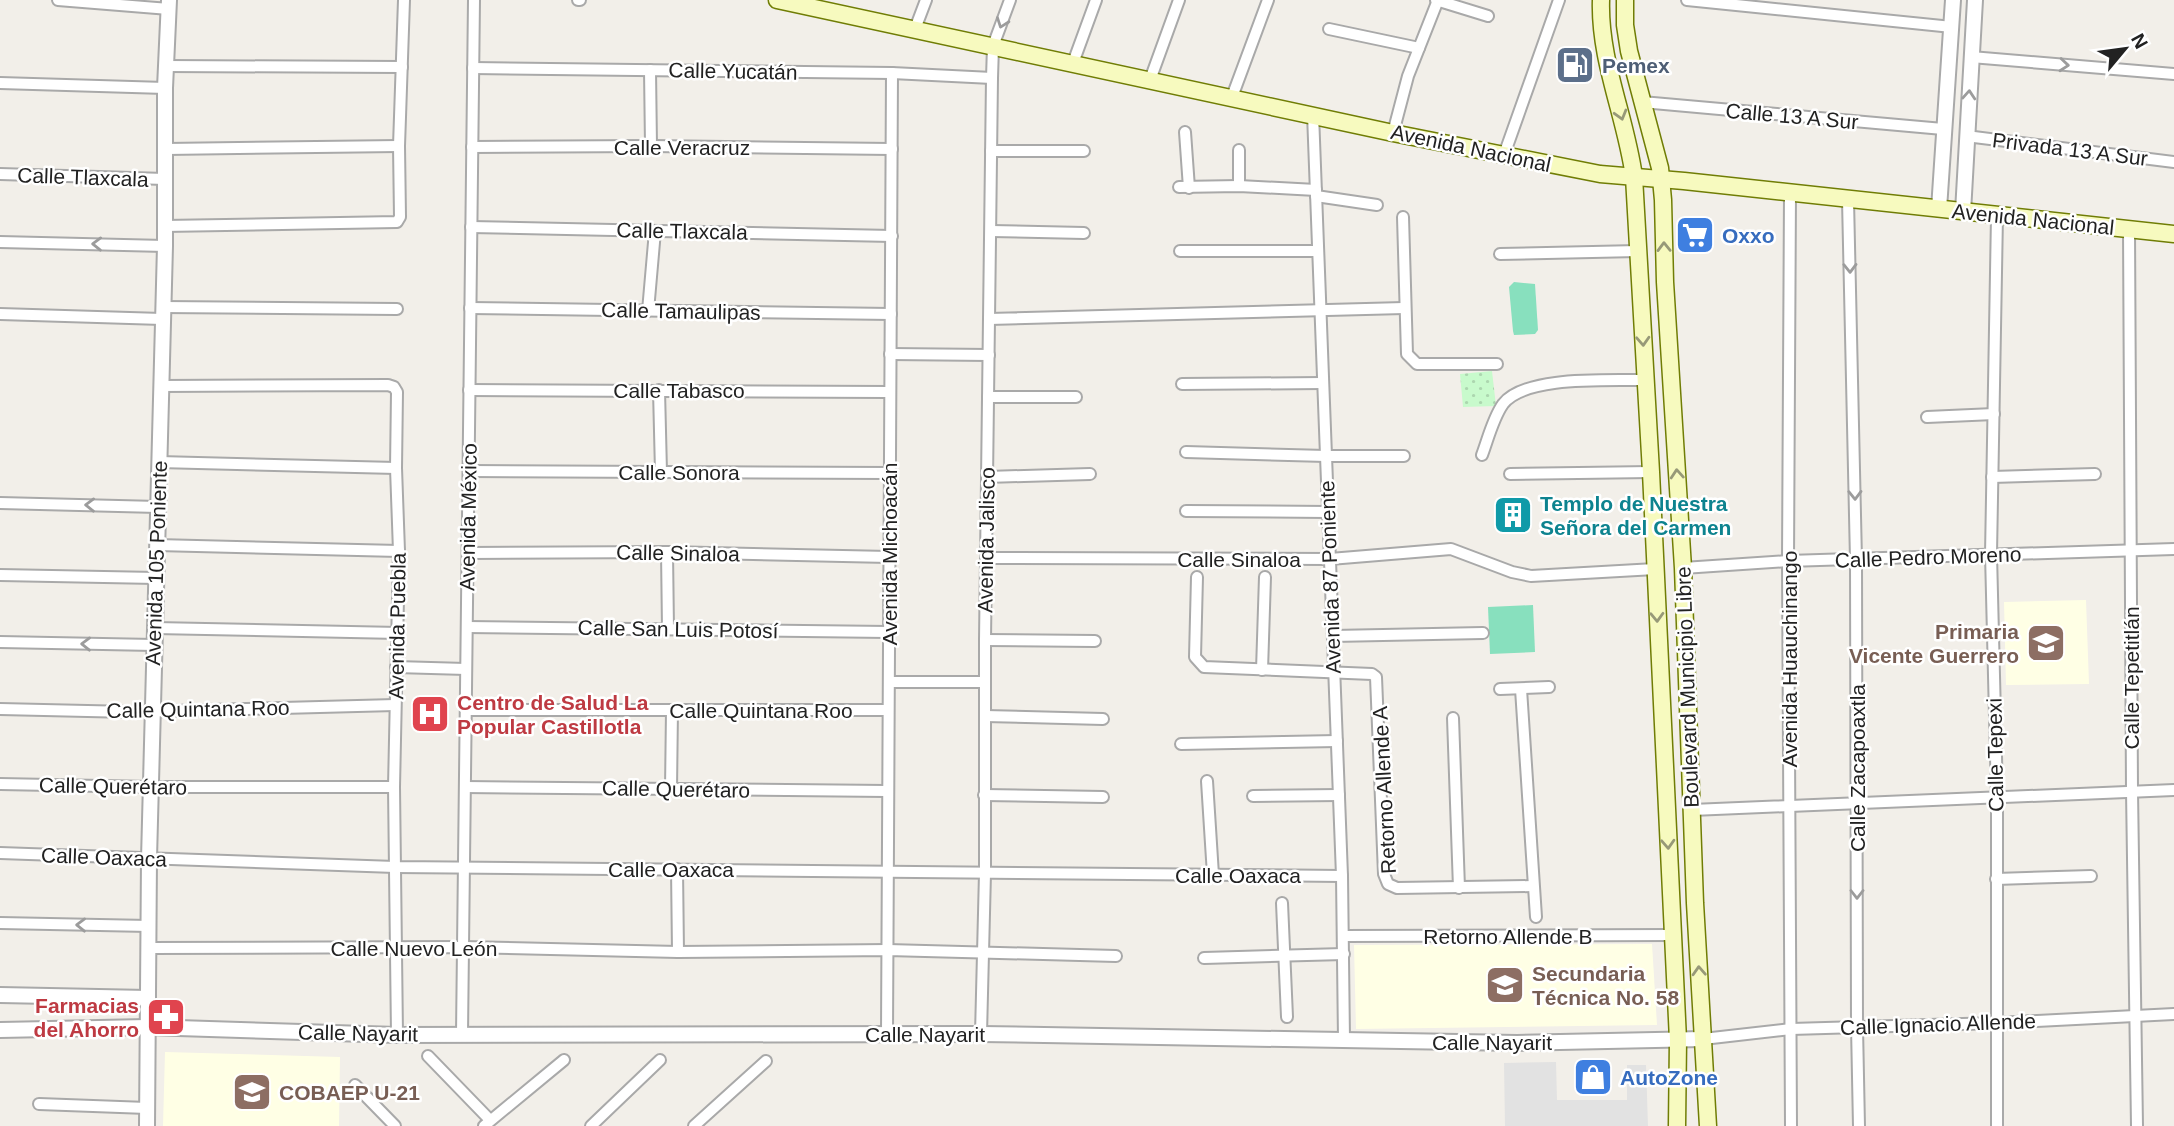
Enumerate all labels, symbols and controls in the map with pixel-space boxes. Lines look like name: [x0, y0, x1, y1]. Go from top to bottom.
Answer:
north arrow: [2090, 14, 2160, 84]
one-way arrow: [996, 17, 1010, 29]
text: N: [2127, 30, 2152, 52]
fuel station icon: Pemex: [1554, 44, 1596, 86]
place label: Pemex: [1602, 54, 1670, 77]
one-way arrow: [2058, 57, 2069, 72]
street label: Calle Yucatán: [668, 58, 798, 84]
one-way arrow: [1961, 89, 1976, 100]
street label: Calle 13 A Sur: [1725, 99, 1859, 133]
one-way arrow: [1613, 109, 1627, 121]
street label: Avenida Nacional: [1389, 120, 1553, 176]
street label: Privada 13 A Sur: [1991, 128, 2149, 170]
street label: Calle Veracruz: [614, 136, 750, 159]
street label: Calle Tlaxcala: [17, 163, 149, 191]
street label: Avenida Nacional: [1951, 199, 2115, 239]
supermarket icon: Oxxo: [1674, 214, 1716, 256]
street label: Calle Tlaxcala: [616, 218, 748, 244]
place label: Oxxo: [1722, 224, 1775, 247]
one-way arrow: [91, 237, 102, 252]
one-way arrow: [1656, 241, 1672, 252]
one-way arrow: [1842, 263, 1858, 274]
street label: Calle Tamaulipas: [601, 298, 761, 324]
one-way arrow: [1636, 335, 1651, 346]
street label: Calle Tabasco: [613, 379, 745, 402]
street label: Avenida México: [455, 443, 481, 591]
street label: Avenida 105 Poniente: [141, 460, 171, 666]
street label: Calle Sonora: [618, 461, 740, 484]
street label: Avenida Michoacán: [878, 463, 901, 645]
street label: Avenida Jalisco: [973, 467, 999, 613]
one-way arrow: [1669, 468, 1684, 479]
street label: Avenida 87 Poniente: [1315, 480, 1345, 674]
one-way arrow: [1847, 491, 1863, 501]
place label: Templo de Nuestra Señora del Carmen: [1540, 492, 1731, 539]
building icon: Templo de Nuestra Señora del Carmen: [1492, 494, 1534, 536]
one-way arrow: [84, 497, 95, 513]
street label: Calle Sinaloa: [616, 540, 740, 566]
street label: Calle Pedro Moreno: [1834, 542, 2022, 572]
street label: Calle Sinaloa: [1177, 548, 1301, 571]
street label: Avenida Huauchinango: [1778, 551, 1801, 767]
street label: Avenida Puebla: [384, 552, 410, 700]
street label: Boulevard Municipio Libre: [1671, 566, 1703, 808]
street label: Calle Tepetitlán: [2120, 606, 2143, 750]
one-way arrow: [1649, 612, 1664, 623]
street label: Calle San Luis Potosí: [577, 616, 779, 642]
place label: Primaria Vicente Guerrero: [1849, 620, 2019, 667]
school or university icon: Primaria Vicente Guerrero: [2025, 622, 2067, 664]
one-way arrow: [80, 636, 90, 652]
street label: Calle Zacapoaxtla: [1846, 684, 1869, 852]
place label: Centro de Salud La Popular Castillotla: [457, 691, 649, 738]
hospital icon: Centro de Salud La Popular Castillotla: [409, 693, 451, 735]
street label: Calle Quintana Roo: [106, 696, 290, 722]
street label: Calle Tepexi: [1983, 698, 2007, 812]
street label: Calle Quintana Roo: [669, 699, 853, 722]
street label: Retorno Allende A: [1368, 705, 1400, 875]
street label: Calle Querétaro: [39, 773, 187, 799]
street label: Calle Querétaro: [602, 776, 750, 802]
one-way arrow: [1661, 839, 1676, 850]
street label: Calle Oaxaca: [41, 843, 168, 871]
street label: Calle Oaxaca: [608, 858, 734, 881]
street label: Calle Oaxaca: [1175, 864, 1301, 887]
one-way arrow: [1849, 890, 1865, 900]
one-way arrow: [75, 917, 86, 932]
street label: Retorno Allende B: [1423, 925, 1593, 948]
street label: Calle Nuevo León: [331, 937, 497, 960]
place label: Secundaria Técnica No. 58: [1532, 962, 1679, 1009]
school or university icon: Secundaria Técnica No. 58: [1484, 964, 1526, 1006]
one-way arrow: [1692, 965, 1707, 976]
place label: Farmacias del Ahorro: [34, 994, 139, 1041]
pharmacy icon: Farmacias del Ahorro: [145, 996, 187, 1038]
street label: Calle Ignacio Allende: [1840, 1009, 2036, 1039]
street label: Calle Nayarit: [298, 1020, 418, 1046]
street label: Calle Nayarit: [865, 1023, 985, 1046]
street label: Calle Nayarit: [1432, 1031, 1552, 1054]
shop icon: AutoZone: [1572, 1056, 1614, 1098]
place label: AutoZone: [1620, 1066, 1718, 1089]
school or university icon: COBAEP U-21: [231, 1071, 273, 1113]
place label: COBAEP U-21: [279, 1081, 420, 1104]

